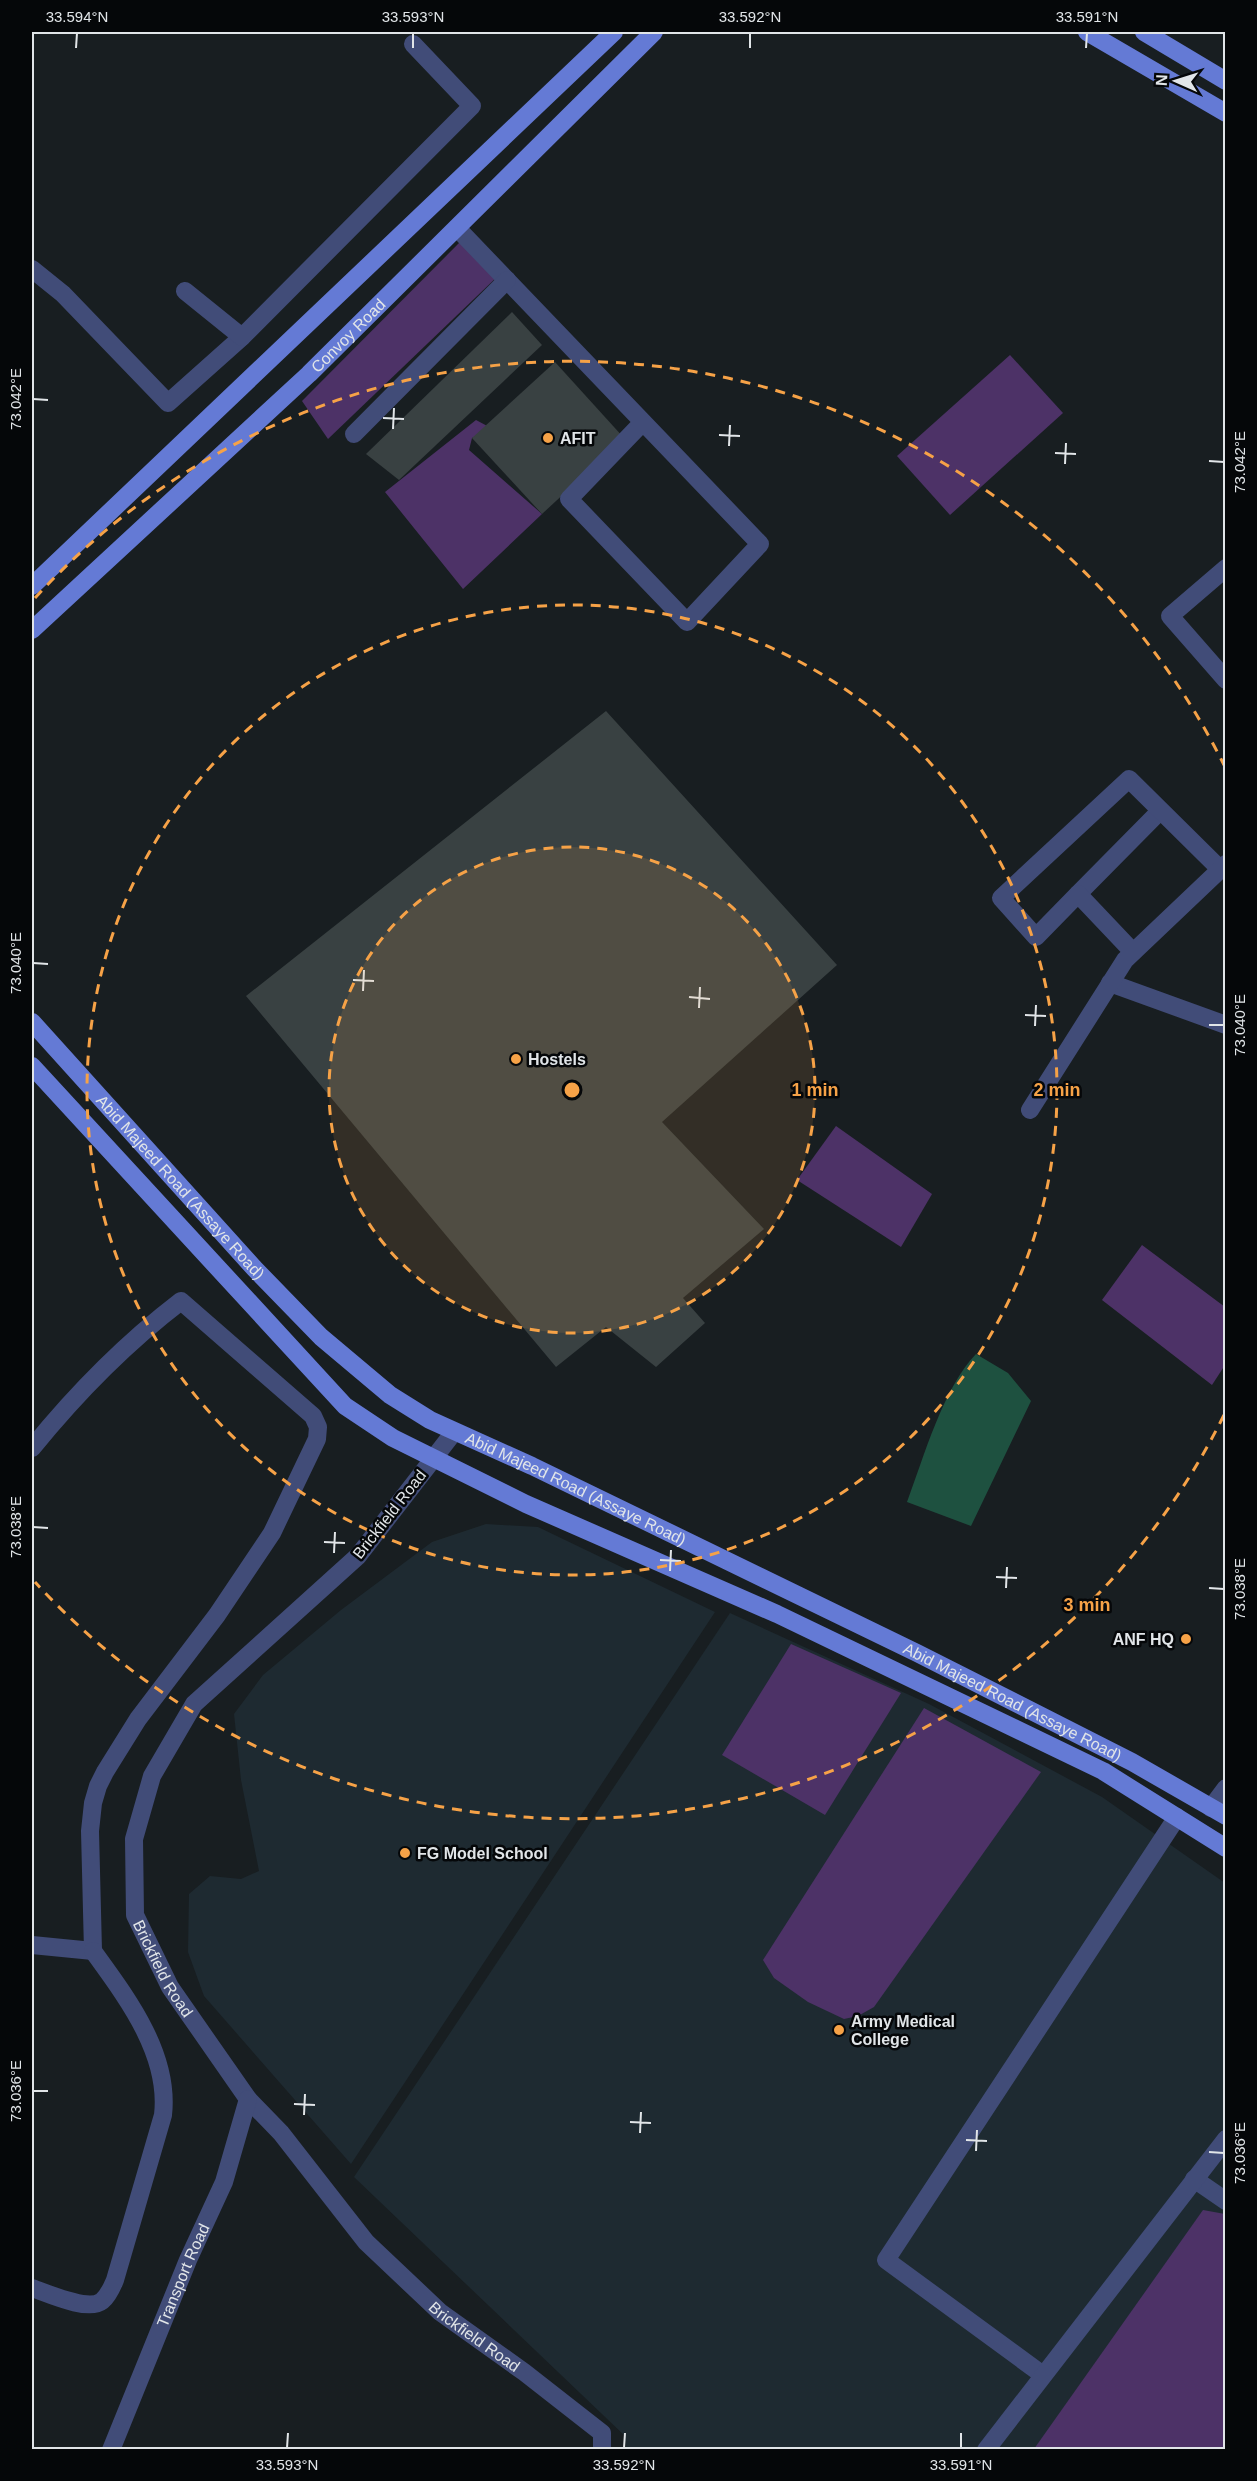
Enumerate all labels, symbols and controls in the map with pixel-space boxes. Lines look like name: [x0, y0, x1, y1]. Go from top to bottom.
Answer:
text: 33.594°N: [46, 8, 108, 25]
text: 33.593°N: [382, 8, 444, 25]
text: 33.592°N: [719, 8, 781, 25]
text: 33.591°N: [1056, 8, 1118, 25]
north arrow: [1146, 51, 1206, 111]
text: N: [1153, 74, 1170, 86]
street label: Convoy Road: [308, 296, 389, 376]
text: 73.042°E: [7, 368, 24, 430]
place label: AFIT: [560, 430, 596, 447]
marker: AFIT: [541, 431, 555, 445]
text: 73.042°E: [1231, 431, 1248, 493]
text: 73.040°E: [7, 932, 24, 994]
text: 73.040°E: [1231, 994, 1248, 1056]
place label: Hostels: [528, 1051, 586, 1068]
marker: Hostels: [509, 1052, 523, 1066]
centre of rings: [562, 1080, 582, 1100]
text: 1 min: [791, 1080, 839, 1100]
text: 2 min: [1033, 1080, 1081, 1100]
street label: Abid Majeed Road (Assaye Road): [93, 1092, 268, 1283]
street label: Abid Majeed Road (Assaye Road): [463, 1429, 689, 1549]
street label: Brickfield Road: [350, 1467, 429, 1562]
text: 73.038°E: [7, 1496, 24, 1558]
text: 73.038°E: [1231, 1558, 1248, 1620]
text: 3 min: [1063, 1595, 1111, 1615]
place label: ANF HQ: [1113, 1631, 1174, 1648]
marker: ANF HQ: [1179, 1632, 1193, 1646]
street label: Abid Majeed Road (Assaye Road): [901, 1640, 1124, 1764]
place label: FG Model School: [417, 1845, 548, 1862]
marker: FG Model School: [398, 1846, 412, 1860]
street label: Brickfield Road: [130, 1917, 196, 2020]
place label: Army Medical College: [851, 2013, 955, 2048]
marker: Army Medical College: [832, 2023, 846, 2037]
text: 73.036°E: [7, 2060, 24, 2122]
text: 73.036°E: [1231, 2122, 1248, 2184]
street label: Transport Road: [154, 2221, 213, 2329]
street label: Brickfield Road: [425, 2298, 523, 2375]
text: 33.593°N: [256, 2456, 318, 2473]
text: 33.592°N: [593, 2456, 655, 2473]
text: 33.591°N: [930, 2456, 992, 2473]

